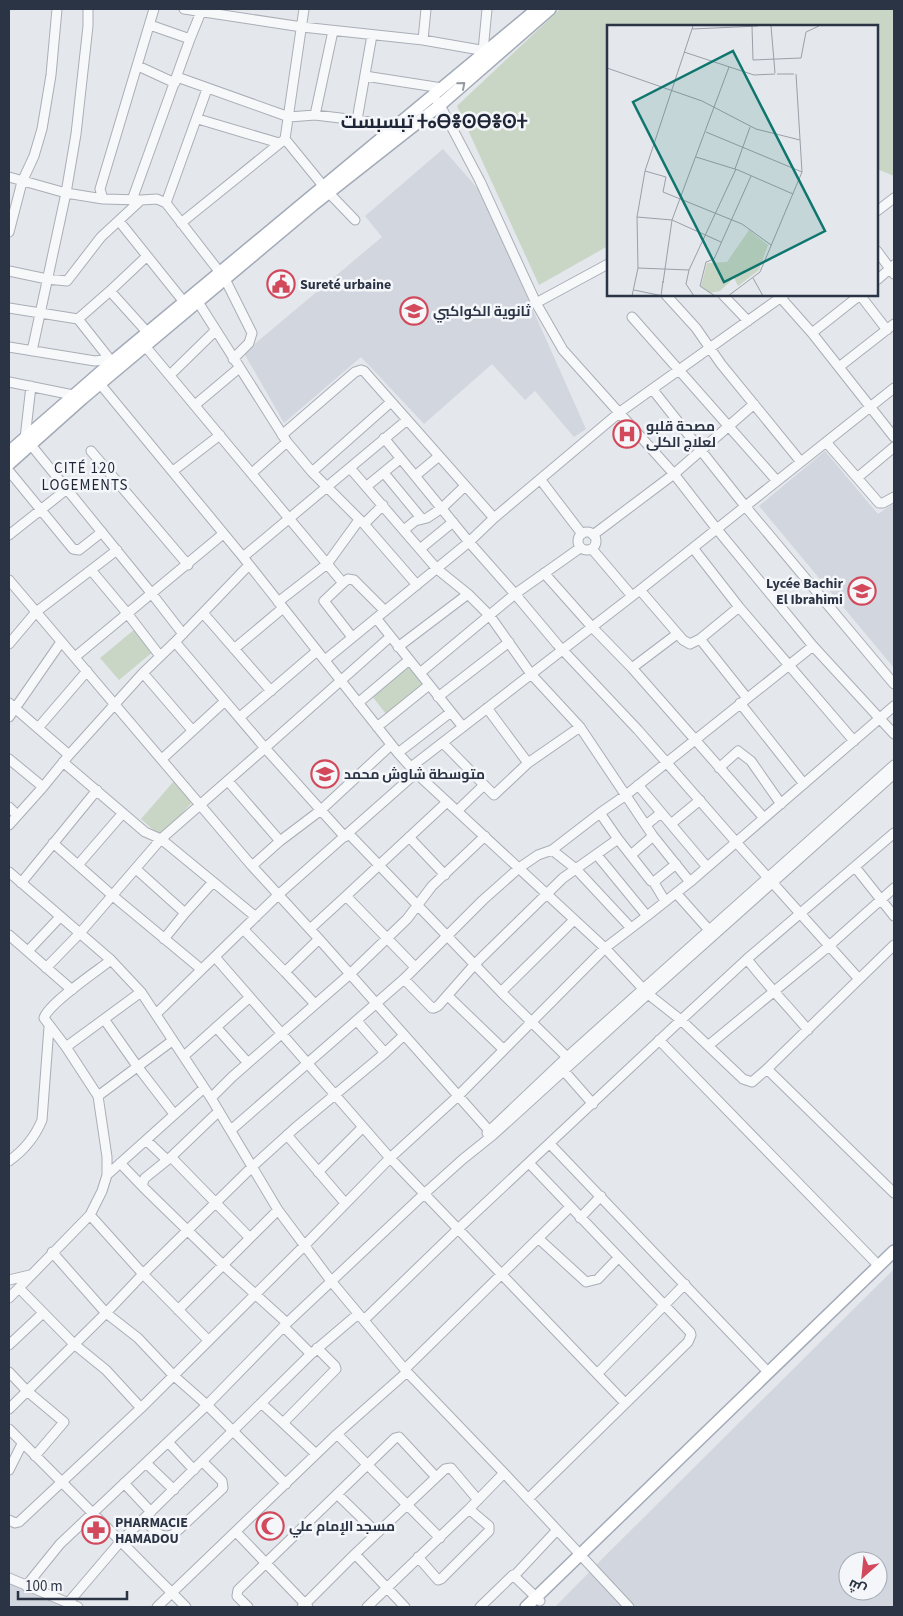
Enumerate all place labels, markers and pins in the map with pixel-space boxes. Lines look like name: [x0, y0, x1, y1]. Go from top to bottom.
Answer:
public building icon: Sureté urbaine: [266, 269, 296, 299]
place label: Sureté urbaine: [300, 275, 391, 295]
school or university icon: ثانوية الكواكبي: [399, 296, 429, 326]
place label: ثانوية الكواكبي: [433, 302, 531, 323]
place label: مصحة قلبو لعلاج الكلى: [646, 417, 716, 453]
hospital icon: مصحة قلبو لعلاج الكلى: [612, 419, 642, 449]
place label: Lycée Bachir El Ibrahimi: [766, 574, 843, 610]
school or university icon: Lycée Bachir El Ibrahimi: [847, 576, 877, 606]
school or university icon: متوسطة شاوش محمد: [310, 759, 340, 789]
place label: متوسطة شاوش محمد: [344, 765, 485, 785]
mosque icon: مسجد الإمام علي: [255, 1511, 285, 1541]
place label: PHARMACIE HAMADOU: [115, 1513, 188, 1549]
pharmacy icon: PHARMACIE HAMADOU: [81, 1515, 111, 1545]
place label: مسجد الإمام علي: [289, 1517, 395, 1538]

